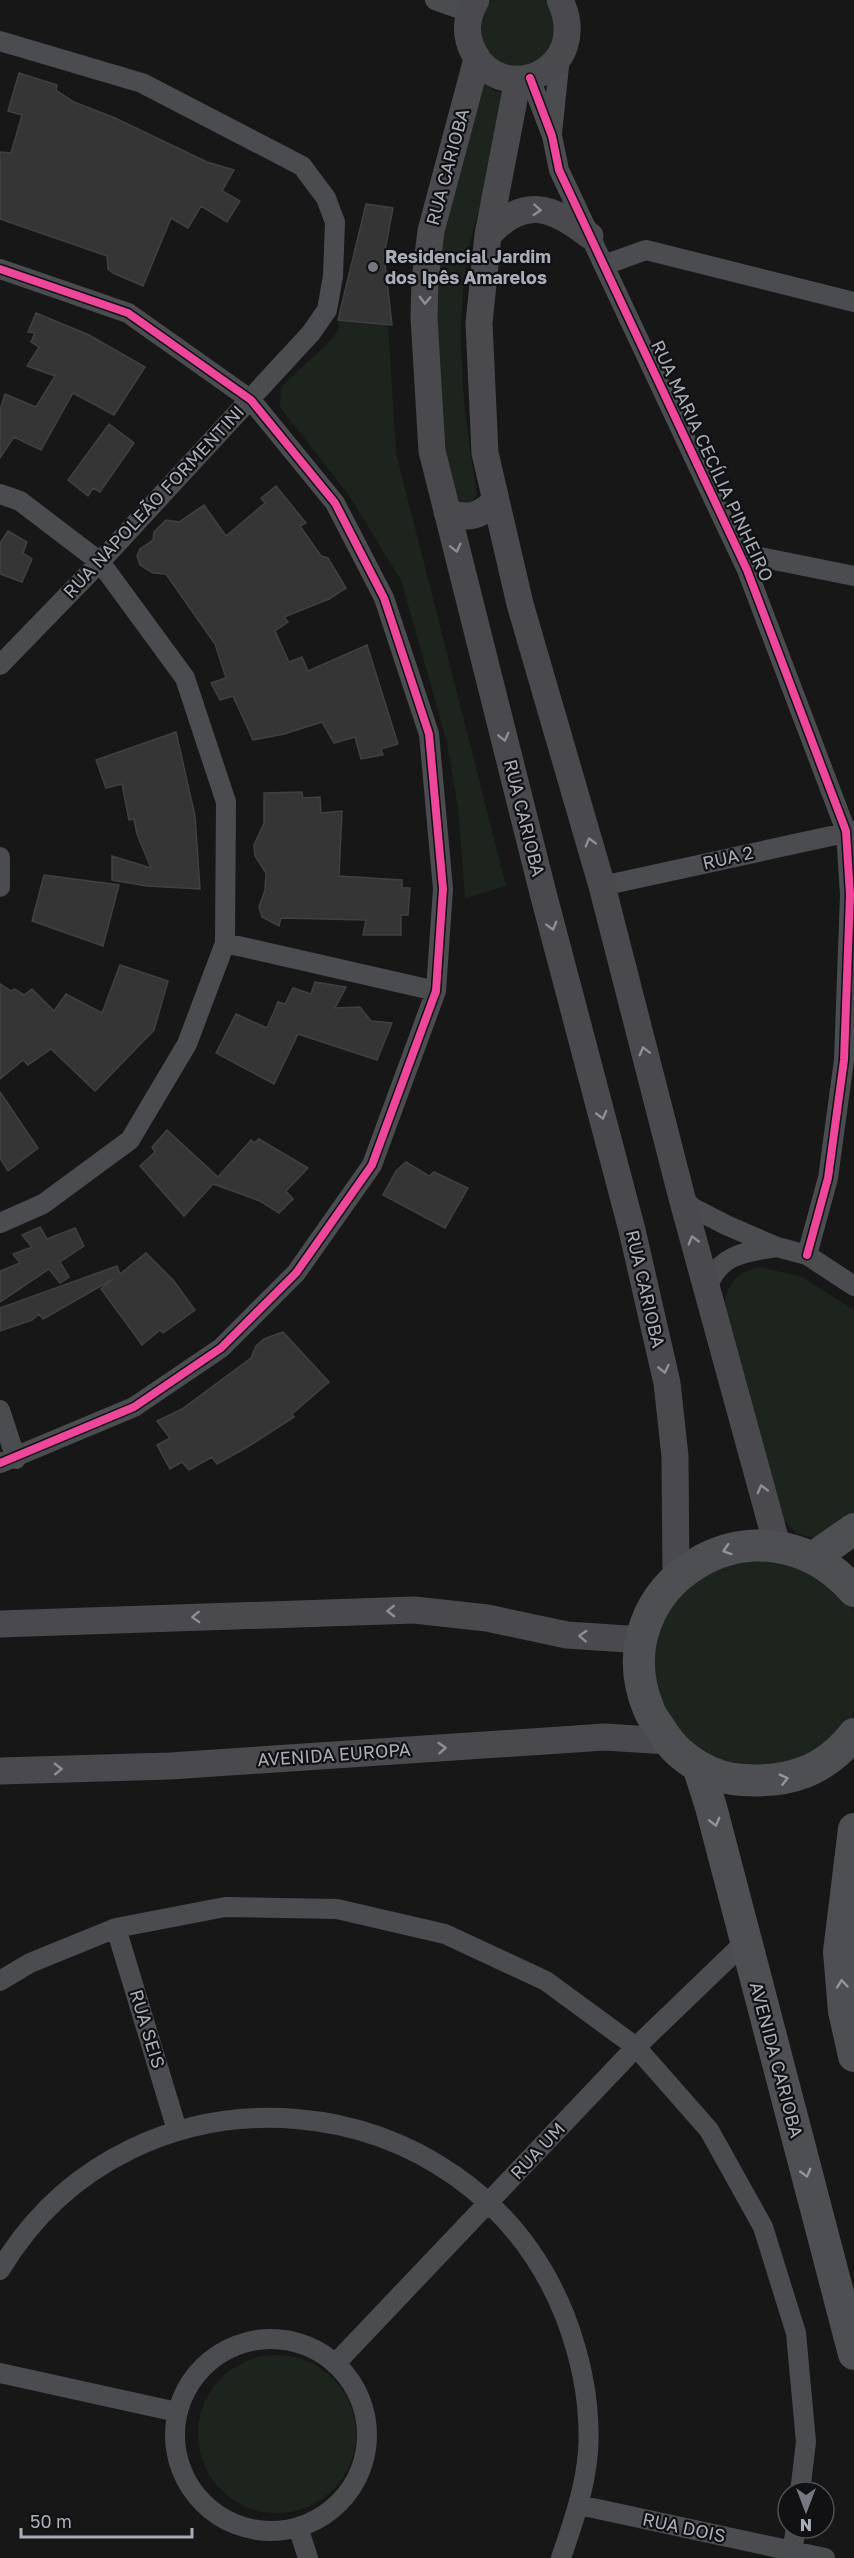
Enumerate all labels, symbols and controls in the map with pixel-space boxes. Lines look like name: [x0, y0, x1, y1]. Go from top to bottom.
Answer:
street label: RUA CARIOBA: [421, 106, 473, 228]
one-way arrow: [533, 203, 542, 216]
place label: Residencial Jardim dos Ipês Amarelos: [385, 245, 551, 288]
marker: Residencial Jardim dos Ipês Amarelos: [366, 260, 380, 274]
one-way arrow: [418, 296, 431, 305]
street label: RUA MARIA CECÍLIA PINHEIRO: [647, 336, 779, 585]
street label: RUA NAPOLEÃO FORMENTINI: [58, 400, 248, 602]
one-way arrow: [449, 543, 462, 553]
one-way arrow: [496, 732, 509, 742]
street label: RUA CARIOBA: [500, 757, 550, 879]
one-way arrow: [585, 837, 597, 848]
street label: RUA 2: [700, 840, 755, 874]
one-way arrow: [544, 921, 557, 931]
one-way arrow: [639, 1046, 651, 1057]
one-way arrow: [594, 1109, 607, 1119]
street label: RUA CARIOBA: [622, 1228, 670, 1350]
one-way arrow: [688, 1235, 701, 1245]
one-way arrow: [656, 1364, 669, 1374]
one-way arrow: [756, 1484, 769, 1494]
one-way arrow: [722, 1543, 733, 1555]
one-way arrow: [386, 1604, 395, 1617]
one-way arrow: [191, 1611, 200, 1623]
one-way arrow: [579, 1630, 588, 1643]
street label: AVENIDA EUROPA: [256, 1738, 411, 1770]
one-way arrow: [437, 1742, 446, 1755]
one-way arrow: [54, 1763, 63, 1775]
one-way arrow: [778, 1774, 788, 1786]
one-way arrow: [707, 1817, 720, 1827]
street label: AVENIDA CARIOBA: [746, 1979, 808, 2140]
one-way arrow: [836, 1979, 849, 1988]
street label: RUA SEIS: [126, 1987, 170, 2071]
street label: RUA UM: [505, 2117, 569, 2183]
one-way arrow: [798, 2168, 811, 2178]
north arrow: [776, 2480, 836, 2540]
scale bar: [21, 2501, 192, 2539]
street label: RUA DOIS: [641, 2507, 728, 2547]
text: 50 m: [30, 2510, 72, 2532]
text: N: [800, 2515, 812, 2535]

